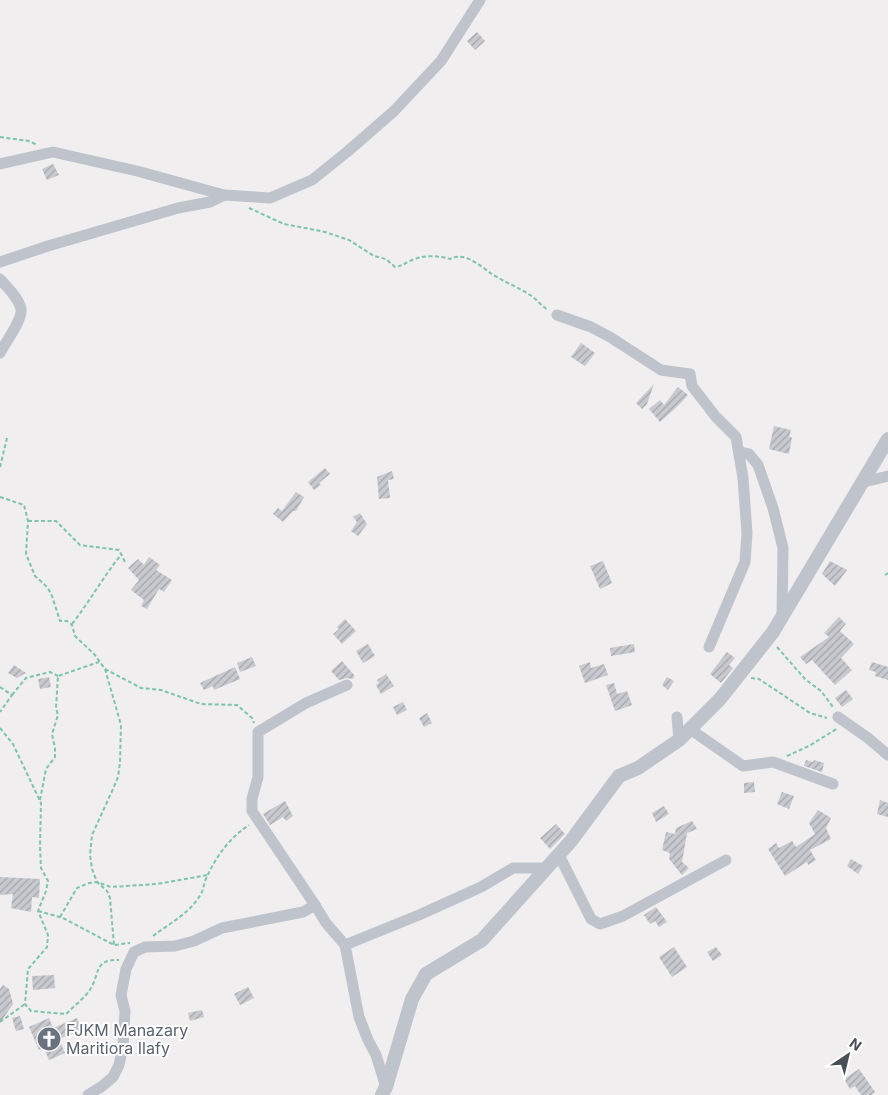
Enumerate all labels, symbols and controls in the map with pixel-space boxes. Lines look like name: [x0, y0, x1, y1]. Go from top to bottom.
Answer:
place label: FJKM Manazary Maritiora Ilafy: [66, 1020, 188, 1058]
church icon: FJKM Manazary Maritiora Ilafy: [36, 1026, 62, 1052]
north arrow: [823, 1030, 873, 1080]
text: N: [846, 1034, 865, 1054]

